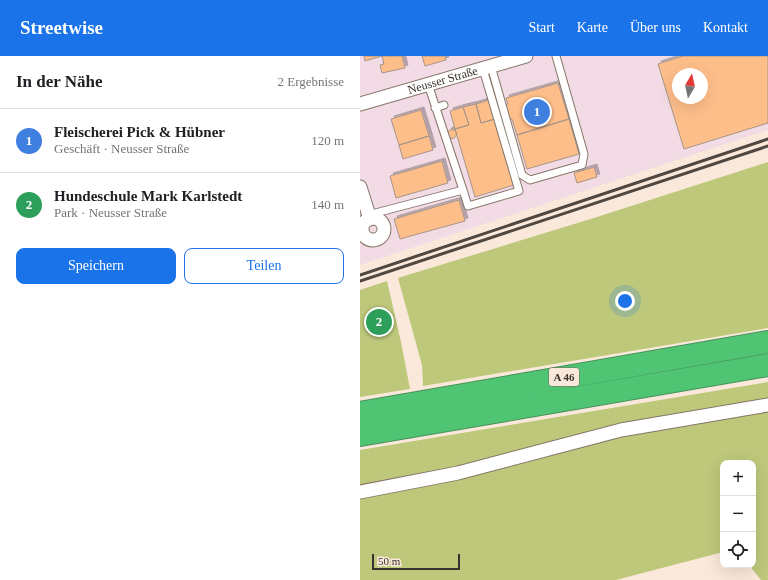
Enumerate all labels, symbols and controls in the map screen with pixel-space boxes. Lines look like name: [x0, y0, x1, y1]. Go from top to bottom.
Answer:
text: Streetwise: [20, 17, 103, 38]
text: Start: [528, 20, 555, 35]
text: Karte: [577, 20, 608, 35]
text: Über uns: [630, 20, 681, 35]
text: Kontakt: [703, 20, 748, 35]
street label: Neusser Straße: [406, 63, 479, 97]
north arrow: [672, 68, 708, 104]
text: In der Nähe: [16, 72, 103, 91]
text: 2 Ergebnisse: [277, 74, 344, 89]
pin: 1: [524, 97, 550, 127]
text: Fleischerei Pick & Hübner: [54, 124, 225, 140]
text: 1: [26, 133, 32, 148]
text: 120 m: [311, 133, 344, 148]
text: Geschäft · Neusser Straße: [54, 141, 189, 156]
text: Hundeschule Mark Karlstedt: [54, 188, 242, 204]
text: 2: [26, 197, 32, 212]
text: 140 m: [311, 197, 344, 212]
text: Park · Neusser Straße: [54, 205, 167, 220]
button: Speichern: [16, 248, 176, 284]
button: Teilen: [184, 248, 344, 284]
your location: [615, 291, 635, 311]
pin: 2: [366, 307, 392, 337]
road number: A 46: [549, 368, 579, 386]
map controls: [720, 460, 756, 568]
button: +: [720, 460, 756, 496]
button: −: [720, 496, 756, 532]
button: locate: [720, 532, 756, 568]
scale bar: [372, 552, 460, 571]
text: 50 m: [378, 555, 400, 567]

